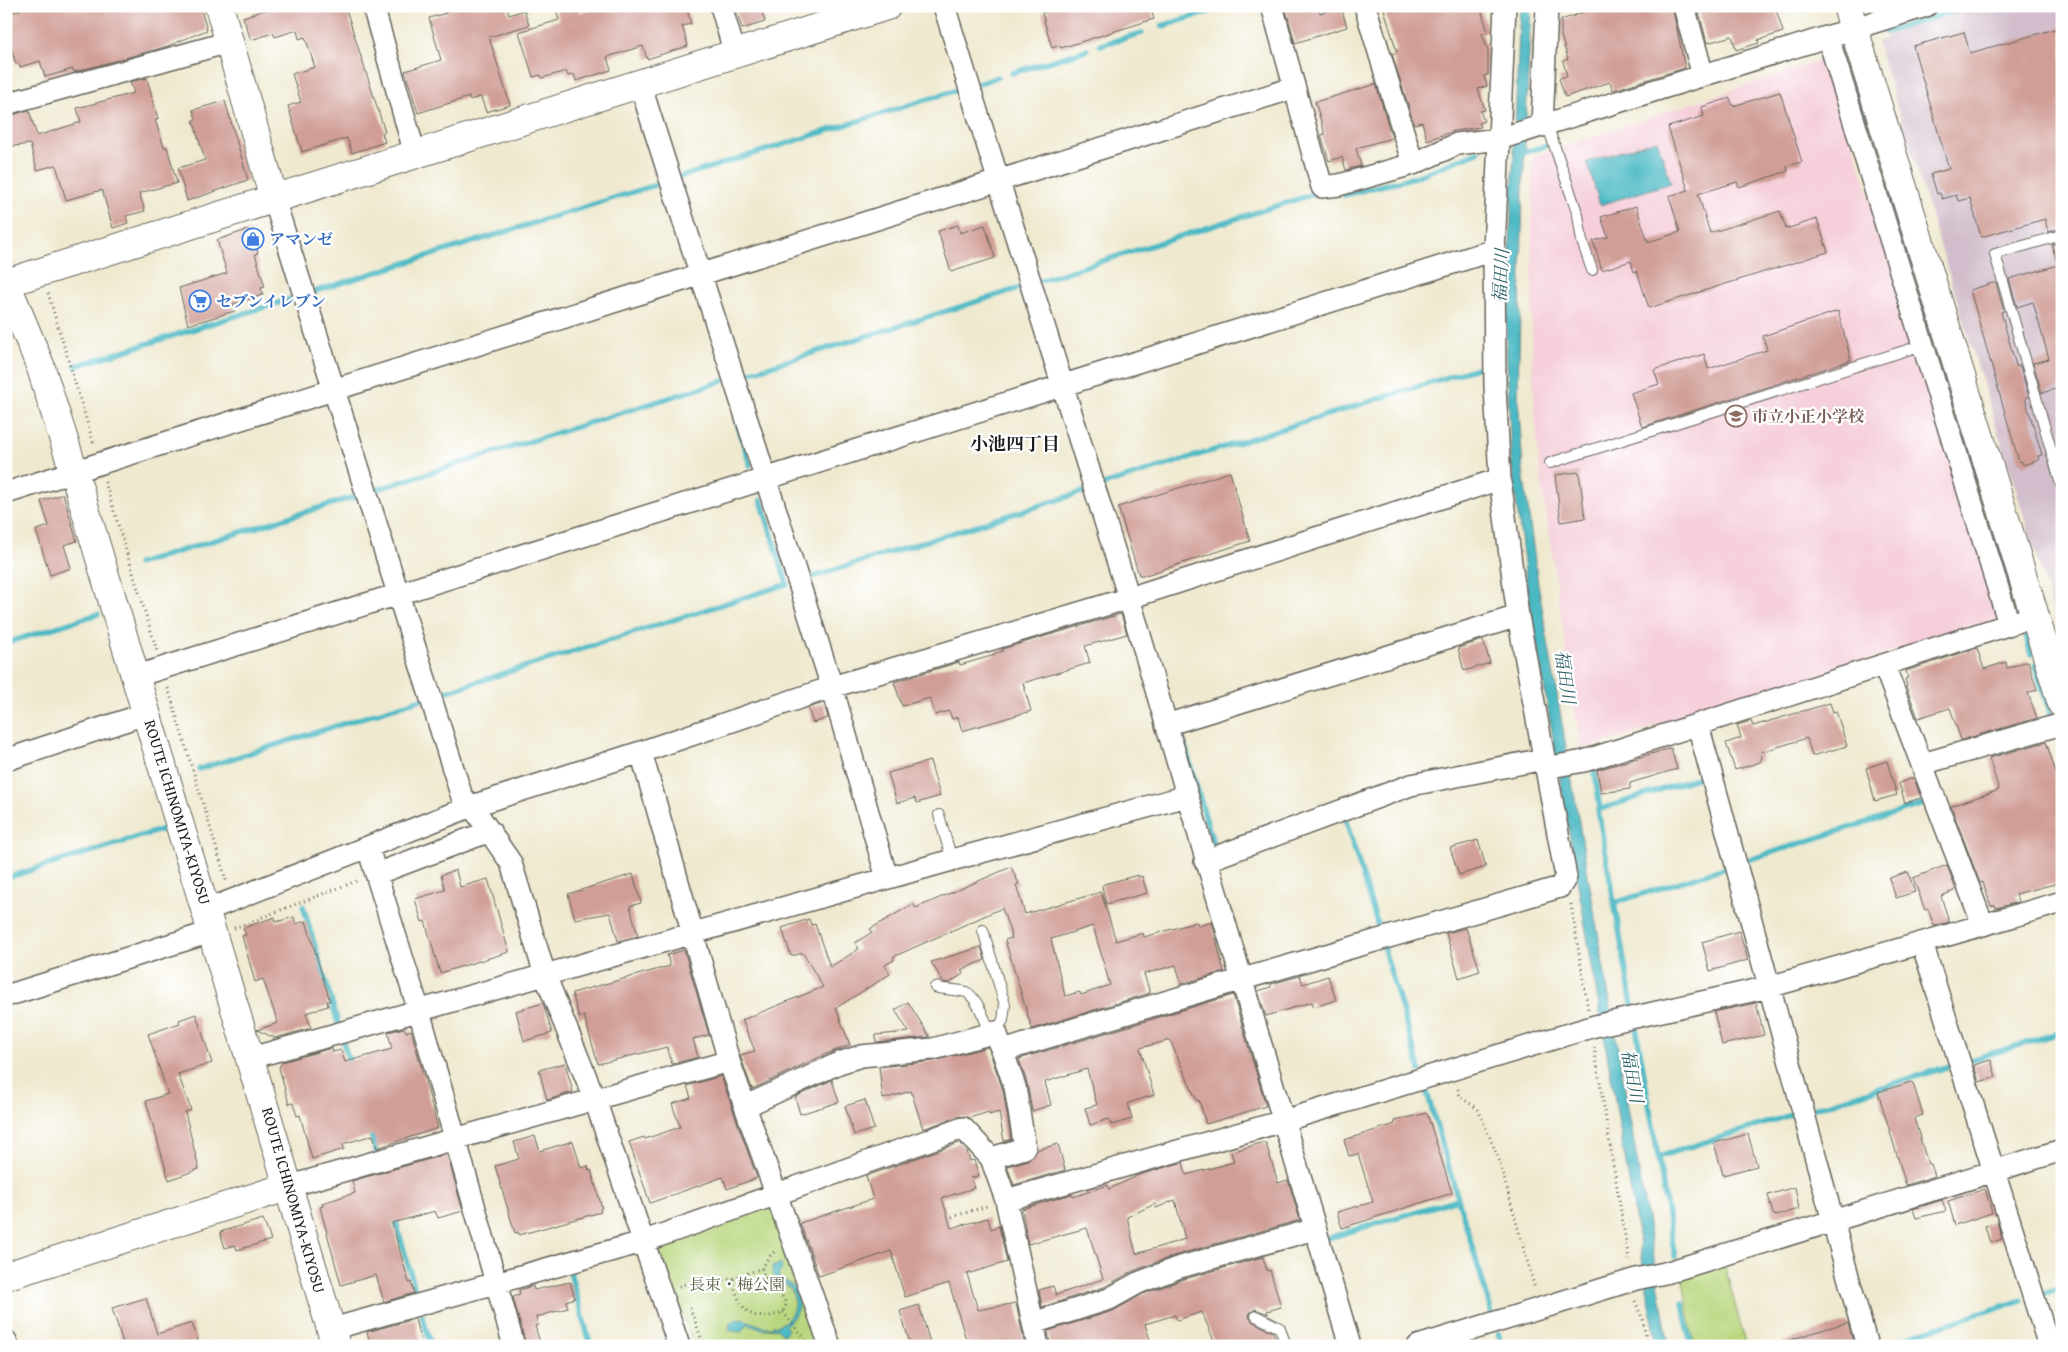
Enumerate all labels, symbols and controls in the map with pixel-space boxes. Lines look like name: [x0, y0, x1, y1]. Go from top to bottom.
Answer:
shop icon: アマンゼ: [241, 227, 265, 251]
place label: アマンゼ: [269, 227, 333, 251]
water label: 福田川: [1486, 246, 1515, 304]
supermarket icon: セブンイレブン: [188, 289, 212, 313]
place label: セブンイレブン: [216, 289, 326, 313]
school or university icon: 市立小正小学校: [1724, 404, 1748, 428]
place label: 市立小正小学校: [1752, 404, 1865, 428]
district label: 小池四丁目: [970, 430, 1060, 457]
water label: 福田川: [1548, 648, 1583, 708]
street label: ROUTE ICHINOMIYA-KIYOSU: [138, 716, 218, 908]
water label: 福田川: [1615, 1047, 1651, 1107]
street label: ROUTE ICHINOMIYA-KIYOSU: [256, 1104, 332, 1296]
park label: 長束・梅公園: [689, 1272, 785, 1296]

